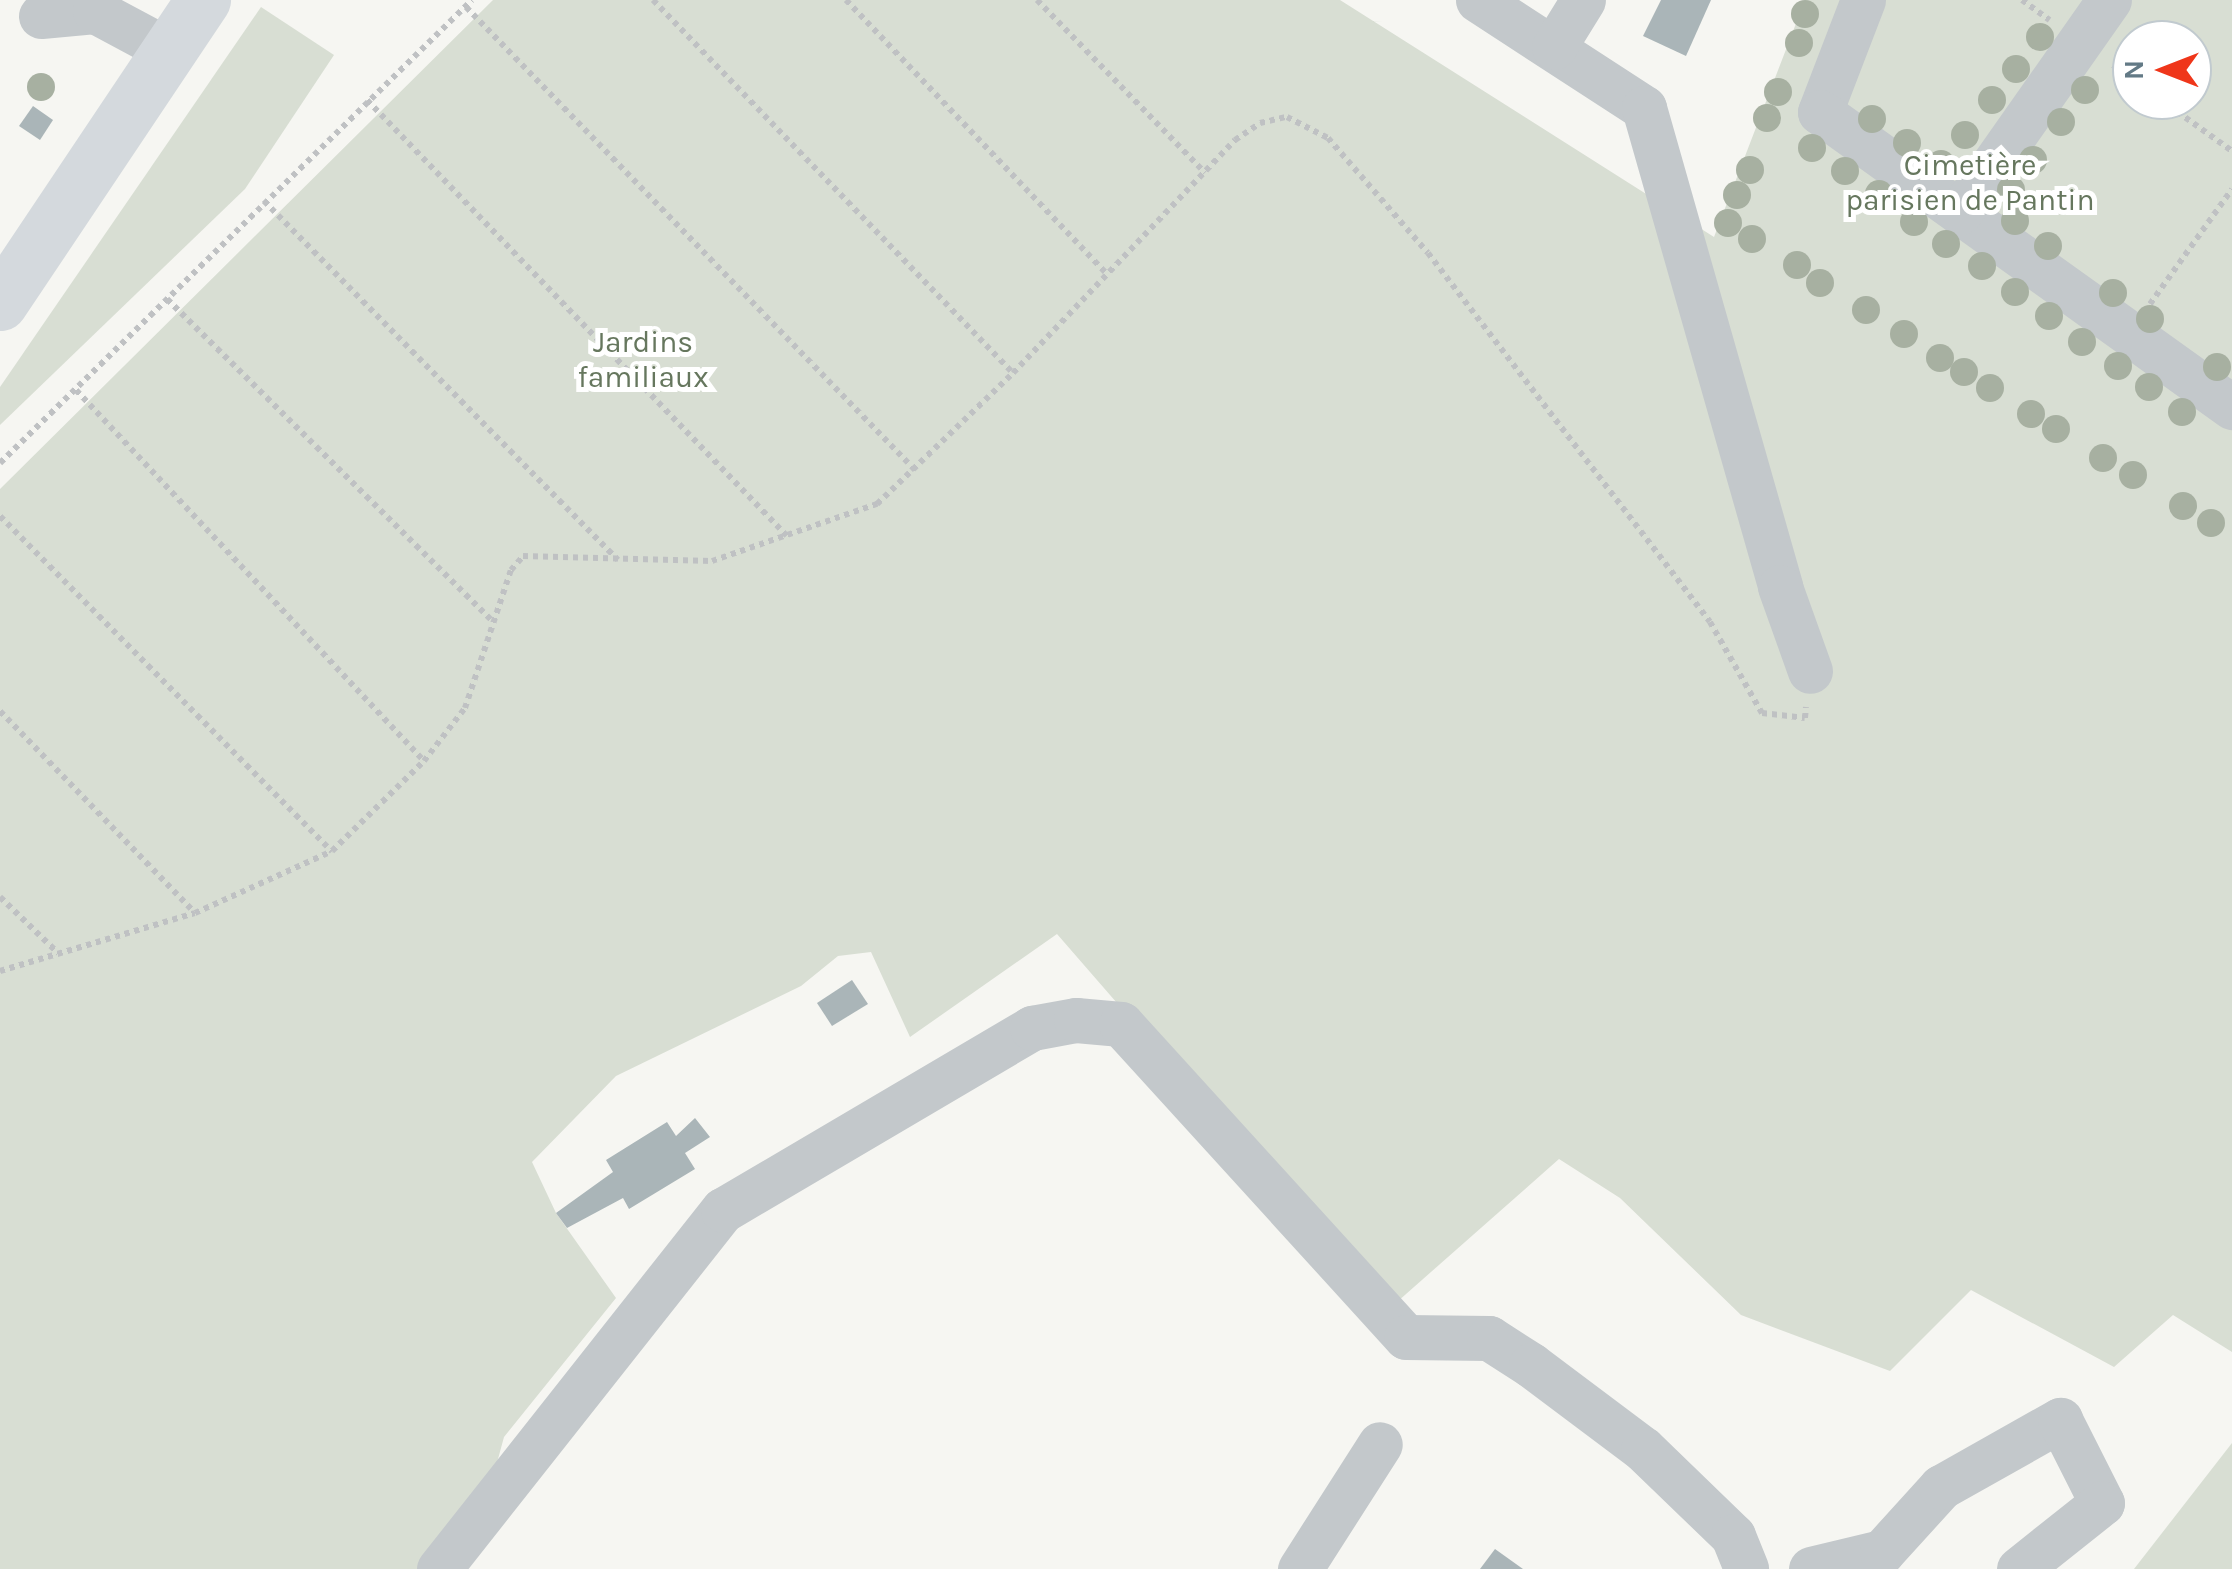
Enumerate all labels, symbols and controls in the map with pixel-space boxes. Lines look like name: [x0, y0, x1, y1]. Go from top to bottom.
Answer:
north arrow: [2112, 20, 2212, 120]
text: N: [2117, 60, 2150, 80]
park label: Cimetière parisien de Pantin: [1845, 147, 2095, 218]
park label: Jardins familiaux: [577, 324, 709, 394]

